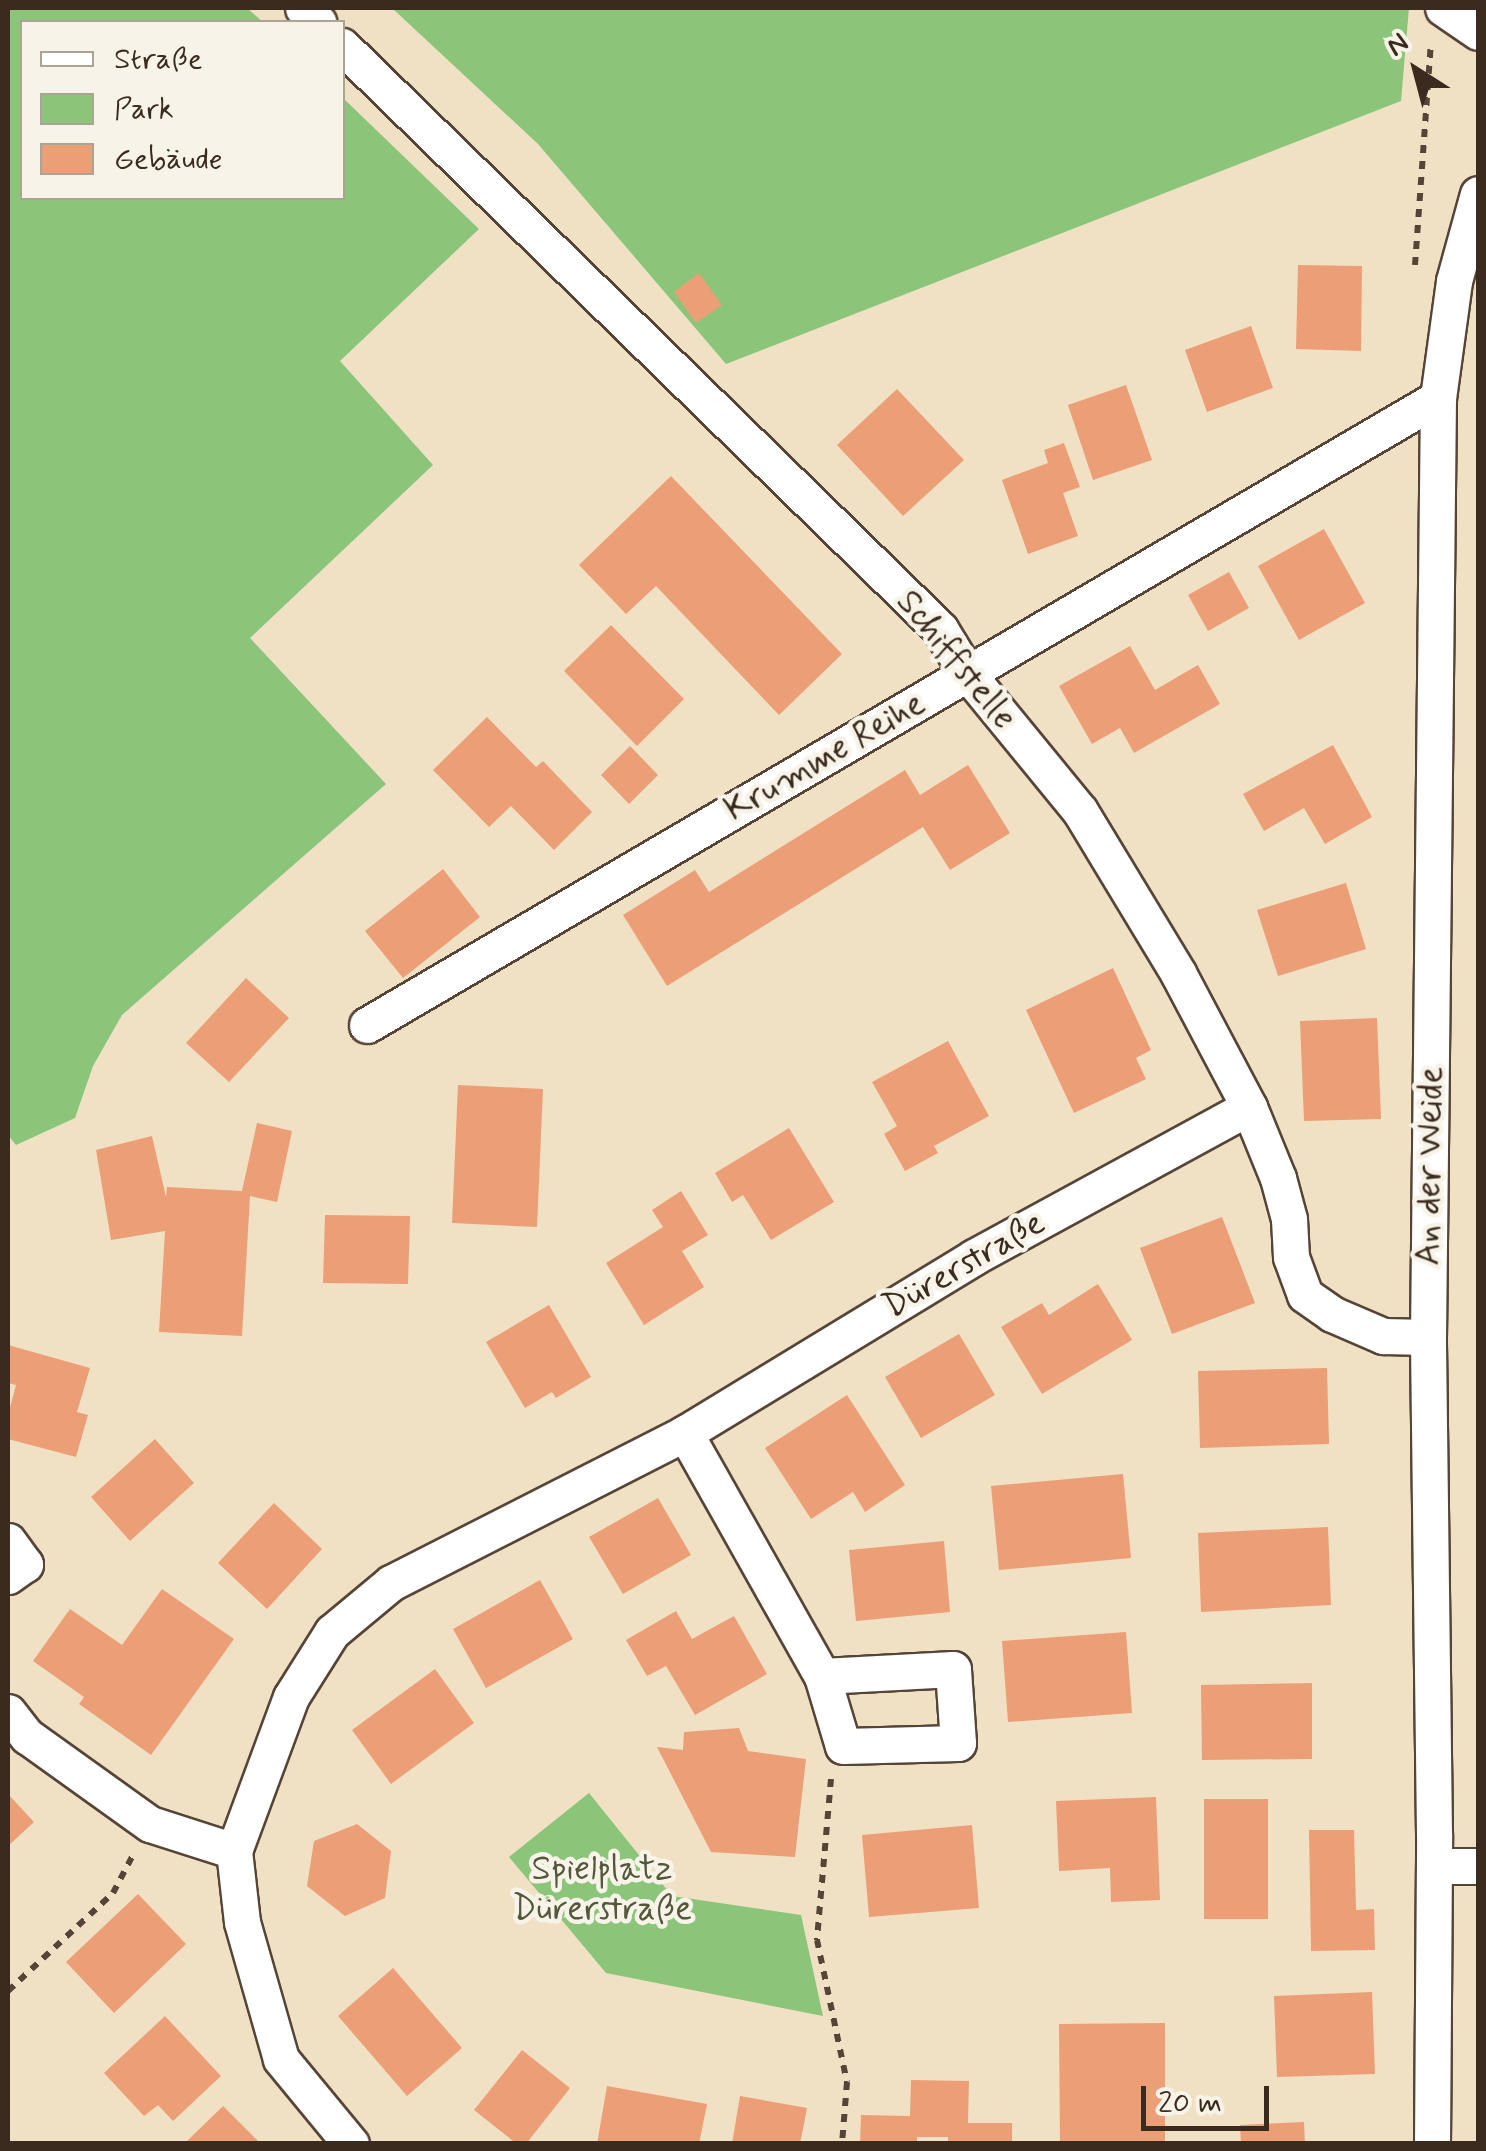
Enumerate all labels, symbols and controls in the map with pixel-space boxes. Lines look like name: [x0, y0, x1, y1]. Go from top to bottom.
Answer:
legend: [20, 20, 345, 200]
north arrow: [1366, 20, 1466, 120]
text: N: [1380, 25, 1416, 66]
text: Straße: [114, 40, 202, 79]
text: Park: [114, 90, 174, 129]
text: Gebäude: [114, 140, 222, 179]
street label: Schiffstelle: [887, 582, 1025, 738]
street label: Krumme Reihe: [717, 683, 933, 831]
street label: An der Weide: [1407, 1067, 1453, 1265]
street label: Dürerstraße: [876, 1202, 1052, 1328]
park label: Spielplatz Dürerstraße: [512, 1848, 692, 1930]
scale bar: [1146, 2066, 1274, 2128]
text: 20 m: [1158, 2084, 1222, 2123]

